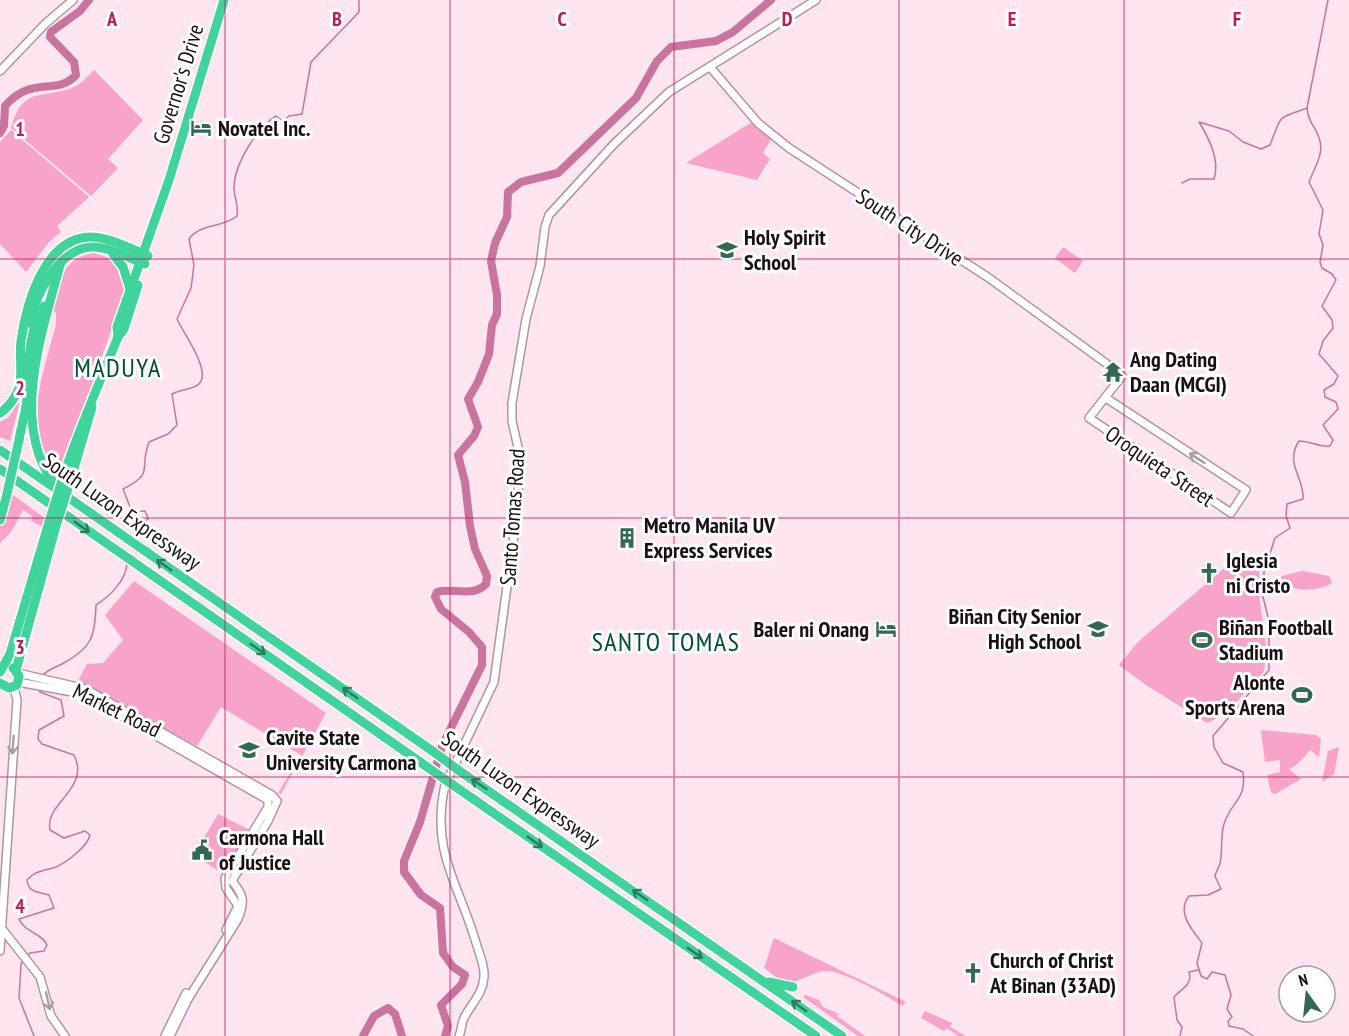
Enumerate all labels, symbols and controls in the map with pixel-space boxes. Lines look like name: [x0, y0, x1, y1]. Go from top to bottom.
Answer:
text: A: [106, 6, 118, 32]
text: B: [332, 6, 342, 32]
text: C: [557, 6, 567, 32]
text: D: [782, 6, 793, 32]
text: E: [1008, 6, 1016, 32]
text: F: [1233, 6, 1241, 32]
street label: Governor's Drive: [147, 21, 209, 147]
place label: Novatel Inc.: [218, 114, 310, 142]
text: 1: [15, 116, 25, 142]
hotel icon: Novatel Inc.: [189, 116, 213, 140]
street label: South City Drive: [851, 182, 969, 272]
place label: Holy Spirit School: [744, 223, 826, 276]
school or university icon: Holy Spirit School: [715, 238, 739, 262]
place label: Ang Dating Daan (MCGI): [1129, 345, 1227, 398]
district label: MADUYA: [74, 351, 162, 384]
temple icon: Ang Dating Daan (MCGI): [1101, 360, 1125, 384]
text: 2: [15, 375, 25, 401]
street label: Oroquieta Street: [1100, 419, 1220, 513]
street label: South Luzon Expressway: [37, 446, 207, 576]
street label: Santo Tomas Road: [493, 448, 531, 586]
one-way arrow: [1189, 452, 1206, 464]
place label: Metro Manila UV Express Services: [644, 511, 776, 564]
one-way arrow: [73, 521, 89, 533]
building icon: Metro Manila UV Express Services: [615, 526, 639, 550]
place label: Iglesia ni Cristo: [1226, 546, 1290, 599]
one-way arrow: [157, 559, 173, 571]
church icon: Iglesia ni Cristo: [1197, 561, 1221, 585]
place label: Biñan City Senior High School: [948, 602, 1082, 655]
place label: Biñan Football Stadium: [1219, 613, 1333, 666]
place label: Baler ni Onang: [754, 615, 869, 643]
hotel icon: Baler ni Onang: [874, 617, 898, 641]
school or university icon: Biñan City Senior High School: [1086, 617, 1110, 641]
district label: SANTO TOMAS: [592, 625, 740, 658]
sports icon: Biñan Football Stadium: [1190, 628, 1214, 652]
text: 3: [15, 634, 25, 660]
one-way arrow: [249, 643, 265, 655]
place label: Alonte Sports Arena: [1185, 668, 1285, 721]
street label: Market Road: [68, 677, 166, 743]
sports icon: Alonte Sports Arena: [1290, 683, 1314, 707]
one-way arrow: [342, 687, 359, 699]
place label: Cavite State University Carmona: [266, 723, 416, 776]
street label: South Luzon Expressway: [436, 724, 606, 854]
one-way arrow: [7, 734, 18, 754]
school or university icon: Cavite State University Carmona: [237, 738, 261, 762]
one-way arrow: [471, 778, 488, 790]
place label: Carmona Hall of Justice: [219, 823, 324, 876]
one-way arrow: [526, 836, 543, 848]
public building icon: Carmona Hall of Justice: [190, 838, 214, 862]
one-way arrow: [632, 889, 648, 901]
text: 4: [15, 893, 25, 919]
place label: Church of Christ At Binan (33AD): [989, 946, 1116, 999]
one-way arrow: [687, 947, 703, 959]
church icon: Church of Christ At Binan (33AD): [961, 961, 985, 985]
north arrow: [1277, 964, 1337, 1024]
text: N: [1296, 969, 1310, 990]
one-way arrow: [42, 991, 54, 1010]
one-way arrow: [792, 1000, 808, 1012]

